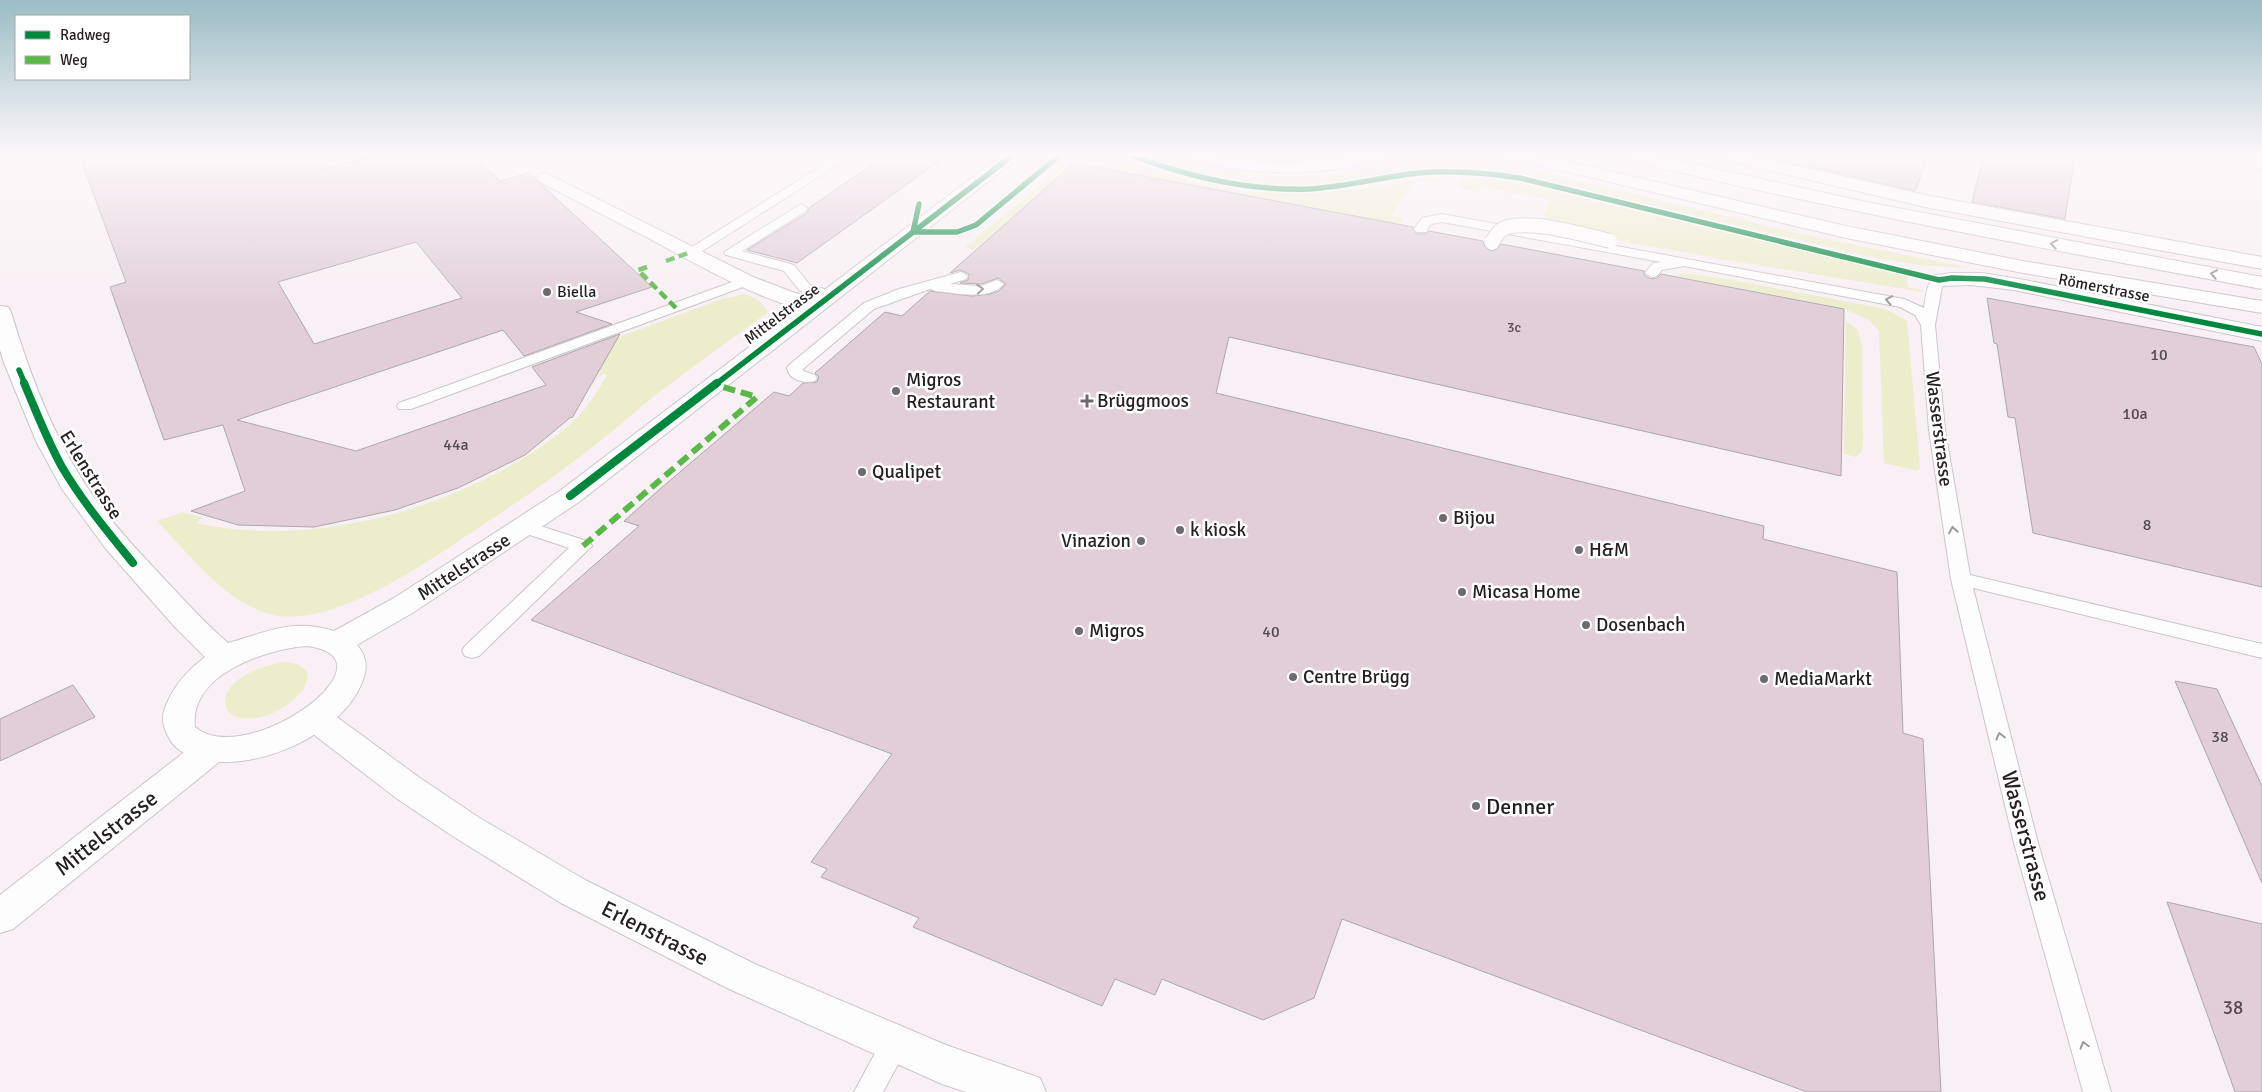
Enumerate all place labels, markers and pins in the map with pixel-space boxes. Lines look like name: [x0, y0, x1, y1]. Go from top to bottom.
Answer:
place label: Biella: [557, 282, 596, 302]
marker: Biella: [541, 286, 553, 298]
place label: Migros Restaurant: [906, 368, 996, 414]
marker: Migros Restaurant: [890, 385, 902, 397]
place label: Brüggmoos: [1097, 389, 1189, 413]
marker: Brüggmoos: [1081, 395, 1093, 407]
place label: Qualipet: [872, 460, 942, 484]
marker: Qualipet: [856, 466, 868, 478]
place label: Bijou: [1453, 506, 1495, 530]
marker: Bijou: [1437, 512, 1449, 524]
place label: k kiosk: [1190, 518, 1246, 542]
marker: k kiosk: [1174, 524, 1186, 536]
place label: Vinazion: [1061, 529, 1131, 553]
marker: Vinazion: [1135, 535, 1147, 547]
place label: H&M: [1589, 538, 1629, 562]
marker: H&M: [1573, 544, 1585, 556]
place label: Micasa Home: [1472, 580, 1581, 604]
marker: Micasa Home: [1456, 586, 1468, 598]
place label: Dosenbach: [1596, 613, 1685, 637]
place label: Migros: [1089, 619, 1144, 643]
marker: Dosenbach: [1580, 619, 1592, 631]
marker: Migros: [1073, 625, 1085, 637]
place label: Centre Brügg: [1303, 665, 1410, 689]
place label: MediaMarkt: [1774, 667, 1872, 691]
marker: Centre Brügg: [1287, 671, 1299, 683]
marker: MediaMarkt: [1758, 673, 1770, 685]
place label: Denner: [1486, 793, 1554, 820]
marker: Denner: [1470, 800, 1482, 812]

